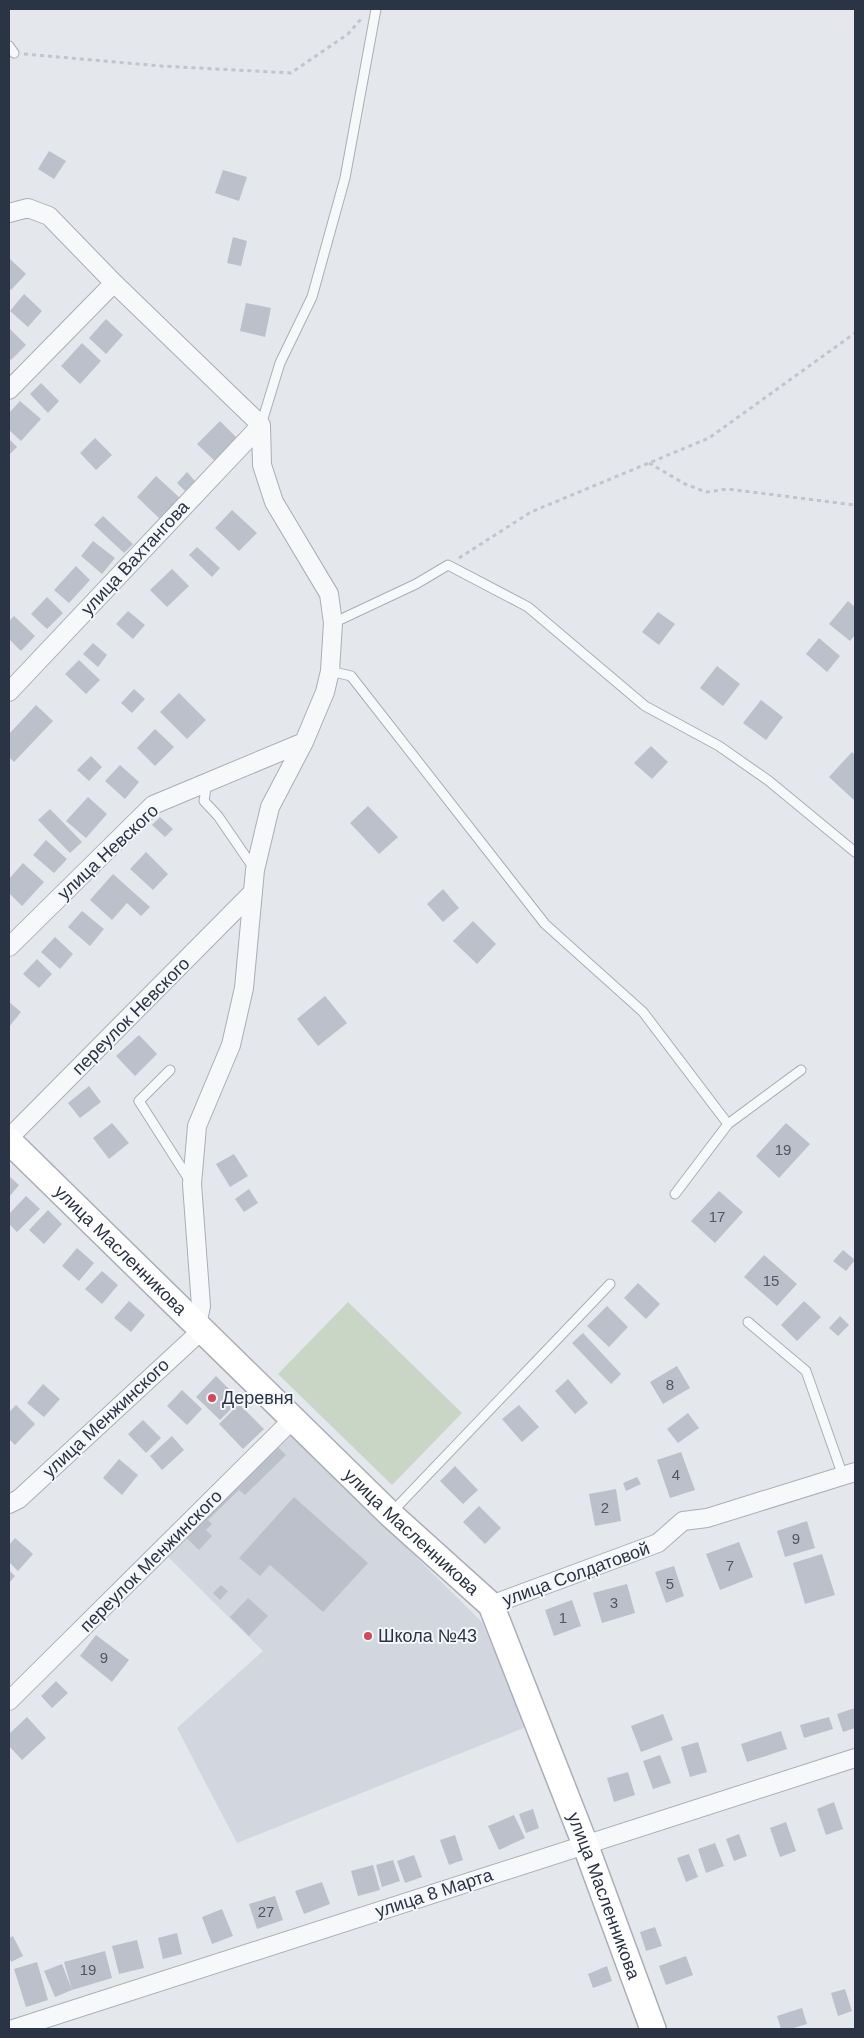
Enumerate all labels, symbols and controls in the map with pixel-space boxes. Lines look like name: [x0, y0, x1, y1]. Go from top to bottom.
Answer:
street label: улица Вахтангова: [77, 496, 194, 619]
street label: улица Невского: [54, 800, 162, 904]
street label: переулок Невского: [68, 953, 194, 1079]
house number: 19: [775, 1141, 791, 1158]
street label: улица Масленникова: [50, 1181, 191, 1320]
house number: 17: [709, 1208, 725, 1225]
house number: 15: [763, 1272, 779, 1289]
street label: улица Менжинского: [39, 1354, 173, 1482]
house number: 8: [666, 1376, 674, 1393]
place label: Деревня: [222, 1388, 293, 1408]
marker: Деревня: [206, 1392, 218, 1404]
street label: улица Масленникова: [340, 1464, 484, 1600]
house number: 4: [672, 1466, 680, 1483]
street label: переулок Менжинского: [76, 1486, 226, 1636]
house number: 2: [601, 1499, 609, 1516]
house number: 9: [792, 1530, 800, 1547]
street label: улица Солдатовой: [500, 1538, 652, 1610]
house number: 7: [726, 1557, 734, 1574]
house number: 5: [666, 1575, 674, 1592]
house number: 3: [610, 1594, 618, 1611]
house number: 1: [559, 1609, 567, 1626]
place label: Школа №43: [378, 1626, 477, 1646]
marker: Школа №43: [362, 1630, 374, 1642]
house number: 9: [100, 1649, 108, 1666]
street label: улица Масленникова: [563, 1809, 644, 1983]
street label: улица 8 Марта: [373, 1864, 496, 1921]
house number: 27: [258, 1903, 274, 1920]
house number: 19: [80, 1961, 96, 1978]

